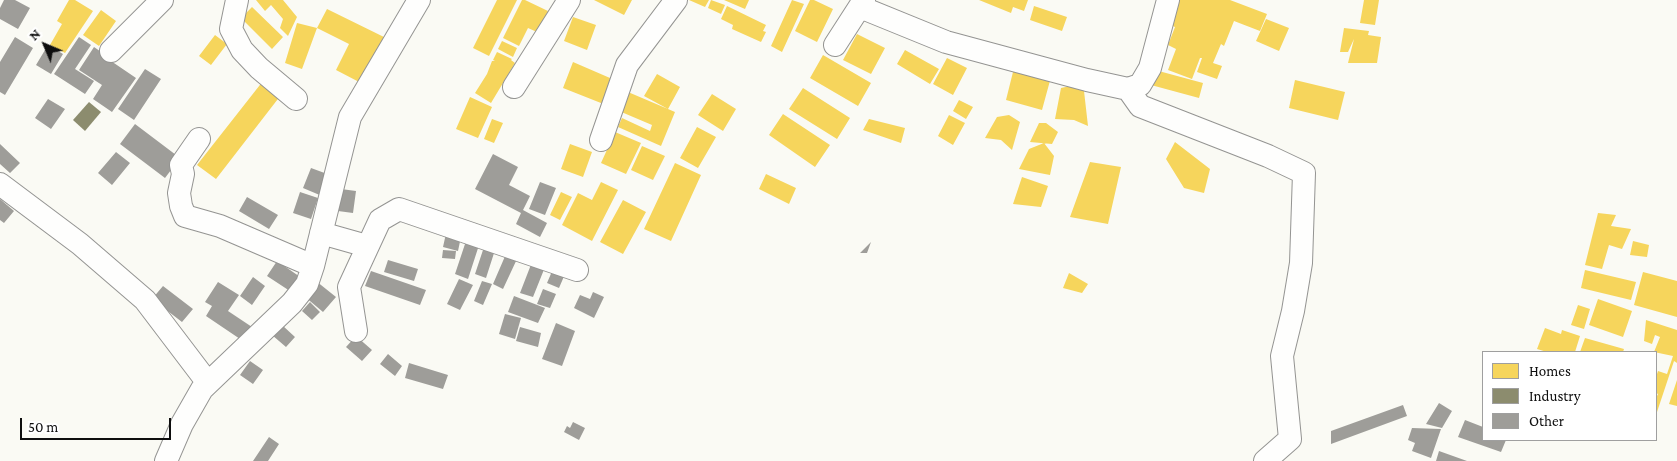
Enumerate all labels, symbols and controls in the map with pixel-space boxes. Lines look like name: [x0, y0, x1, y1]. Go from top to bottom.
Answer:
north arrow: [20, 20, 70, 70]
text: N: [25, 25, 43, 43]
legend: [1482, 351, 1657, 441]
text: Homes: [1529, 363, 1571, 379]
text: Industry: [1529, 388, 1581, 404]
scale bar: [22, 408, 174, 440]
text: Other: [1529, 413, 1564, 429]
text: 50 m: [28, 419, 58, 435]

